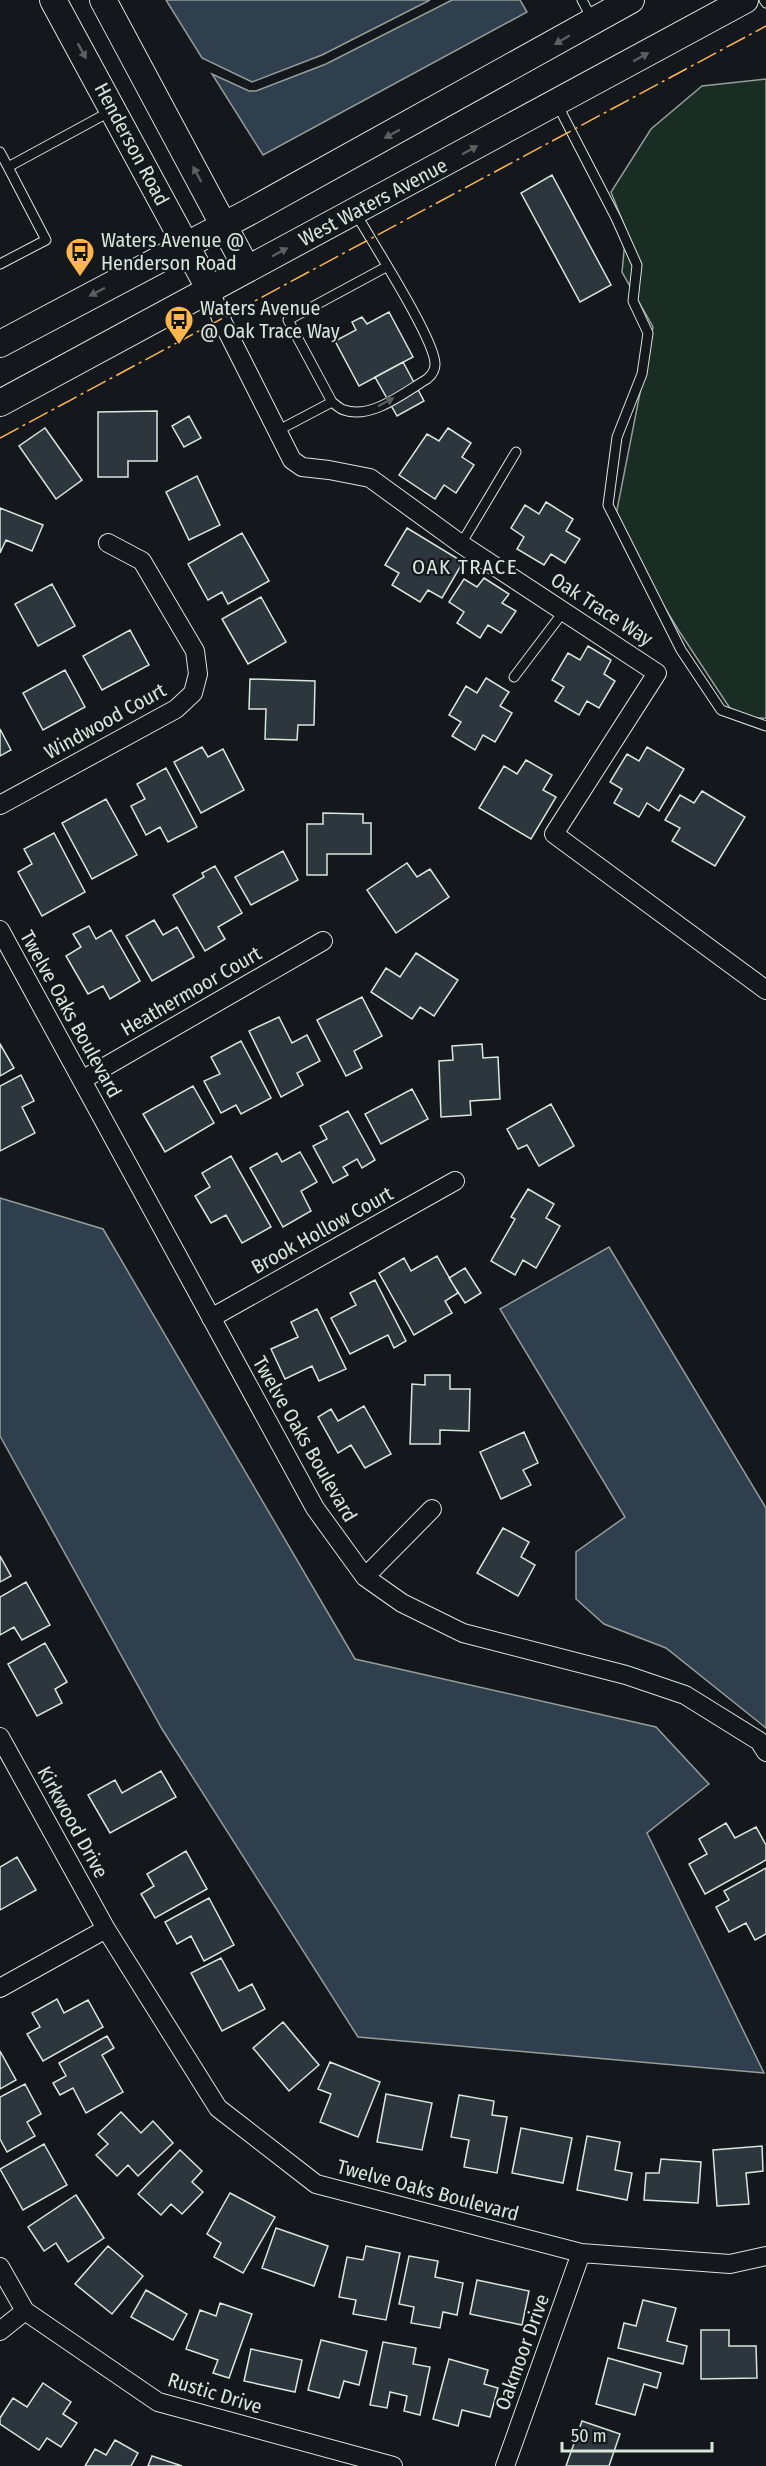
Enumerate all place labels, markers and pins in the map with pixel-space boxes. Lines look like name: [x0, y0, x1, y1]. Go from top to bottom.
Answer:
place label: Waters Avenue @ Henderson Road: [101, 228, 245, 275]
bus stop icon: Waters Avenue @ Henderson Road: [64, 236, 96, 278]
place label: Waters Avenue @ Oak Trace Way: [200, 296, 340, 343]
bus stop icon: Waters Avenue @ Oak Trace Way: [163, 304, 195, 346]

